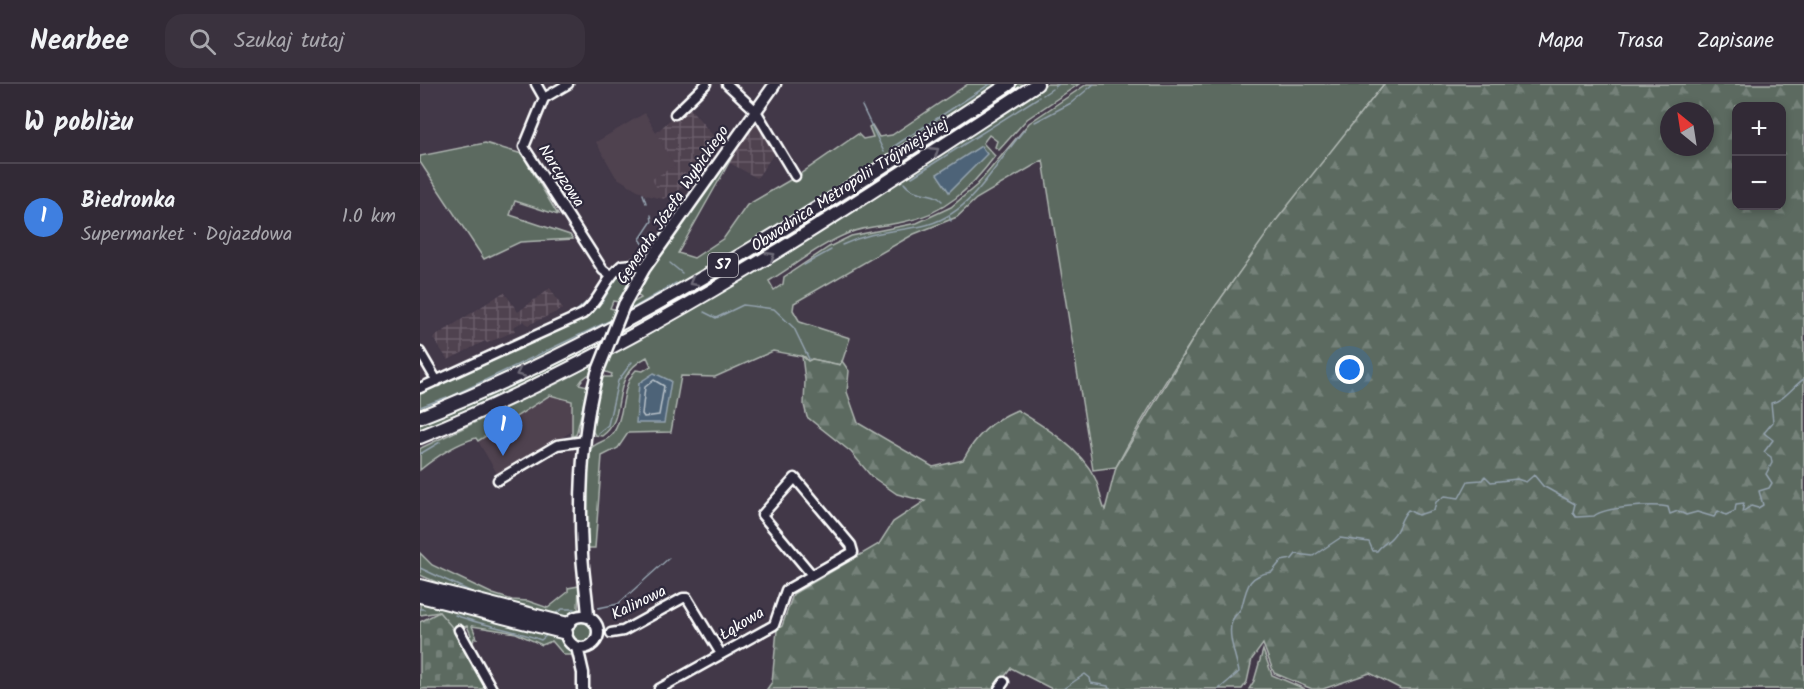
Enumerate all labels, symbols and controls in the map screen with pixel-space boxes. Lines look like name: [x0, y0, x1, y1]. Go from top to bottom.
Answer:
search box: [165, 14, 585, 68]
text: Nearbee: [30, 19, 129, 64]
text: Szukaj tutaj: [234, 24, 344, 59]
icon: search: [186, 25, 219, 58]
text: Mapa: [1538, 25, 1584, 58]
text: Trasa: [1617, 25, 1664, 58]
text: Zapisane: [1697, 25, 1774, 58]
text: W pobliżu: [24, 102, 133, 144]
north arrow: [1660, 102, 1714, 156]
map controls: [1732, 102, 1786, 210]
button: +: [1732, 102, 1786, 156]
street label: Obwodnica Metropolii Trójmiejskiej: [746, 111, 955, 258]
street label: Generała Józefa Wybickiego: [610, 121, 736, 289]
street label: Narcyzowa: [531, 139, 591, 213]
one-way arrow: [928, 147, 939, 158]
button: −: [1732, 156, 1786, 210]
text: Biedronka: [81, 184, 175, 219]
text: 1: [40, 201, 47, 233]
text: 1.0 km: [342, 201, 396, 233]
text: Supermarket · Dojazdowa: [81, 219, 292, 251]
one-way arrow: [765, 252, 775, 264]
road number: S7: [708, 253, 738, 277]
one-way arrow: [689, 275, 699, 287]
your location: [1335, 355, 1364, 384]
one-way arrow: [516, 366, 527, 378]
pin: 1: [484, 406, 523, 456]
street label: Kalinowa: [607, 579, 671, 627]
street label: Łąkowa: [715, 601, 769, 647]

